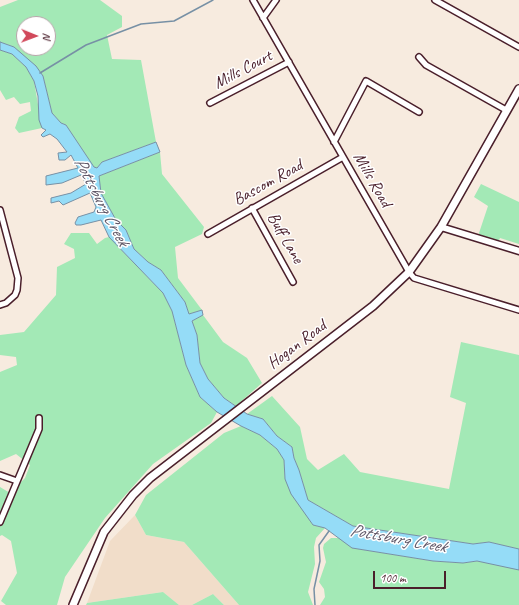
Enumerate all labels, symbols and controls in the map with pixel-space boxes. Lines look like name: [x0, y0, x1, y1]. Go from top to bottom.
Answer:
north arrow: [16, 16, 56, 56]
text: N: [40, 33, 54, 40]
street label: Mills Court: [210, 46, 276, 94]
street label: Mills Road: [348, 149, 396, 211]
water label: Pottsburg Creek: [69, 154, 133, 250]
street label: Bascom Road: [230, 156, 306, 210]
street label: Buff Lane: [262, 209, 308, 267]
street label: Hogan Road: [263, 316, 331, 374]
water label: Pottsburg Creek: [348, 520, 448, 558]
scale bar: [375, 563, 448, 589]
text: 100 m: [380, 570, 406, 586]

